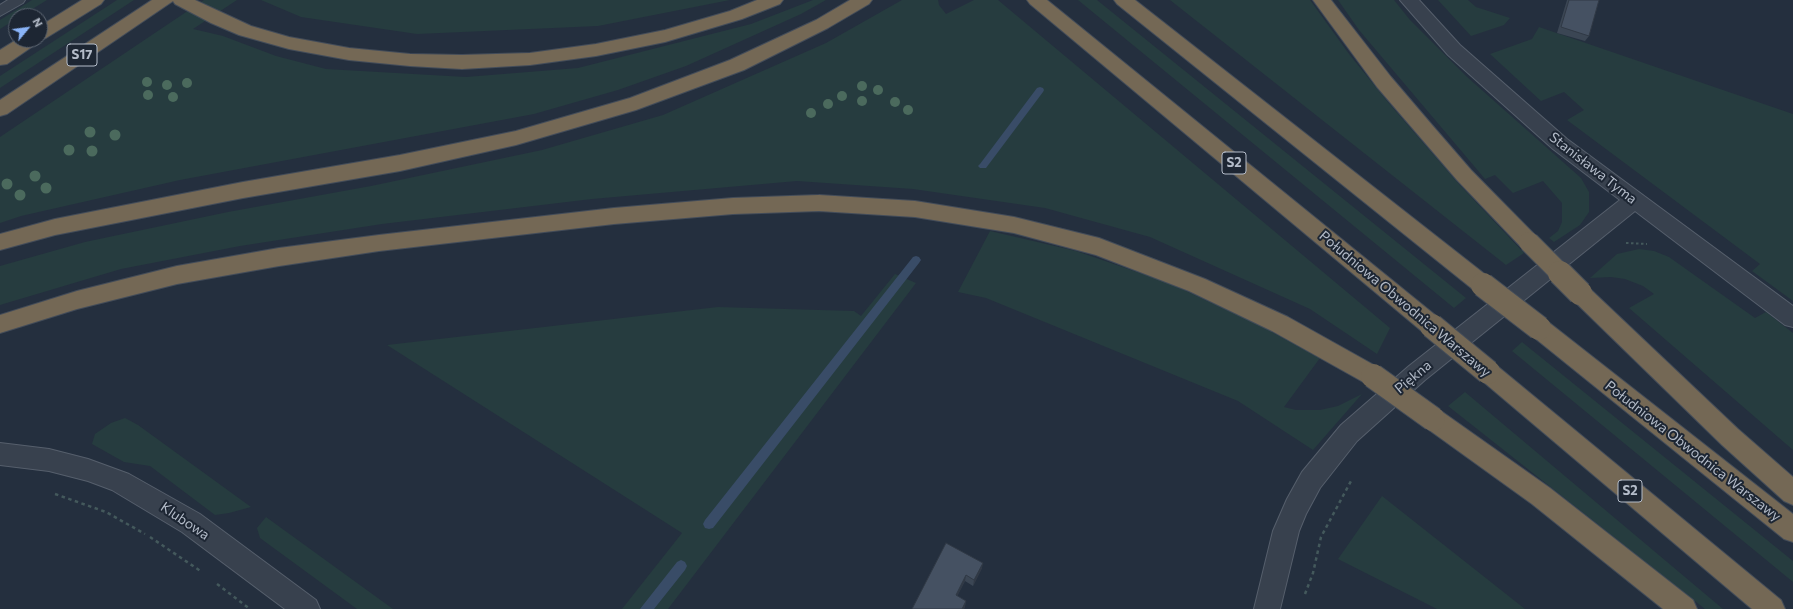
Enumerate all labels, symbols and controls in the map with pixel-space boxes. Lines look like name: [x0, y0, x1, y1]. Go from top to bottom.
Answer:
north arrow: [8, 8, 48, 48]
text: N: [30, 16, 46, 29]
road number: S17: [67, 44, 97, 66]
street label: Stanisława Tyma: [1546, 129, 1640, 207]
road number: S2: [1222, 152, 1246, 174]
street label: Południowa Obwodnica Warszawy: [1316, 227, 1494, 381]
street label: Piękna: [1391, 357, 1435, 397]
street label: Południowa Obwodnica Warszawy: [1602, 377, 1784, 525]
road number: S2: [1618, 480, 1642, 502]
street label: Klubowa: [157, 499, 213, 543]

